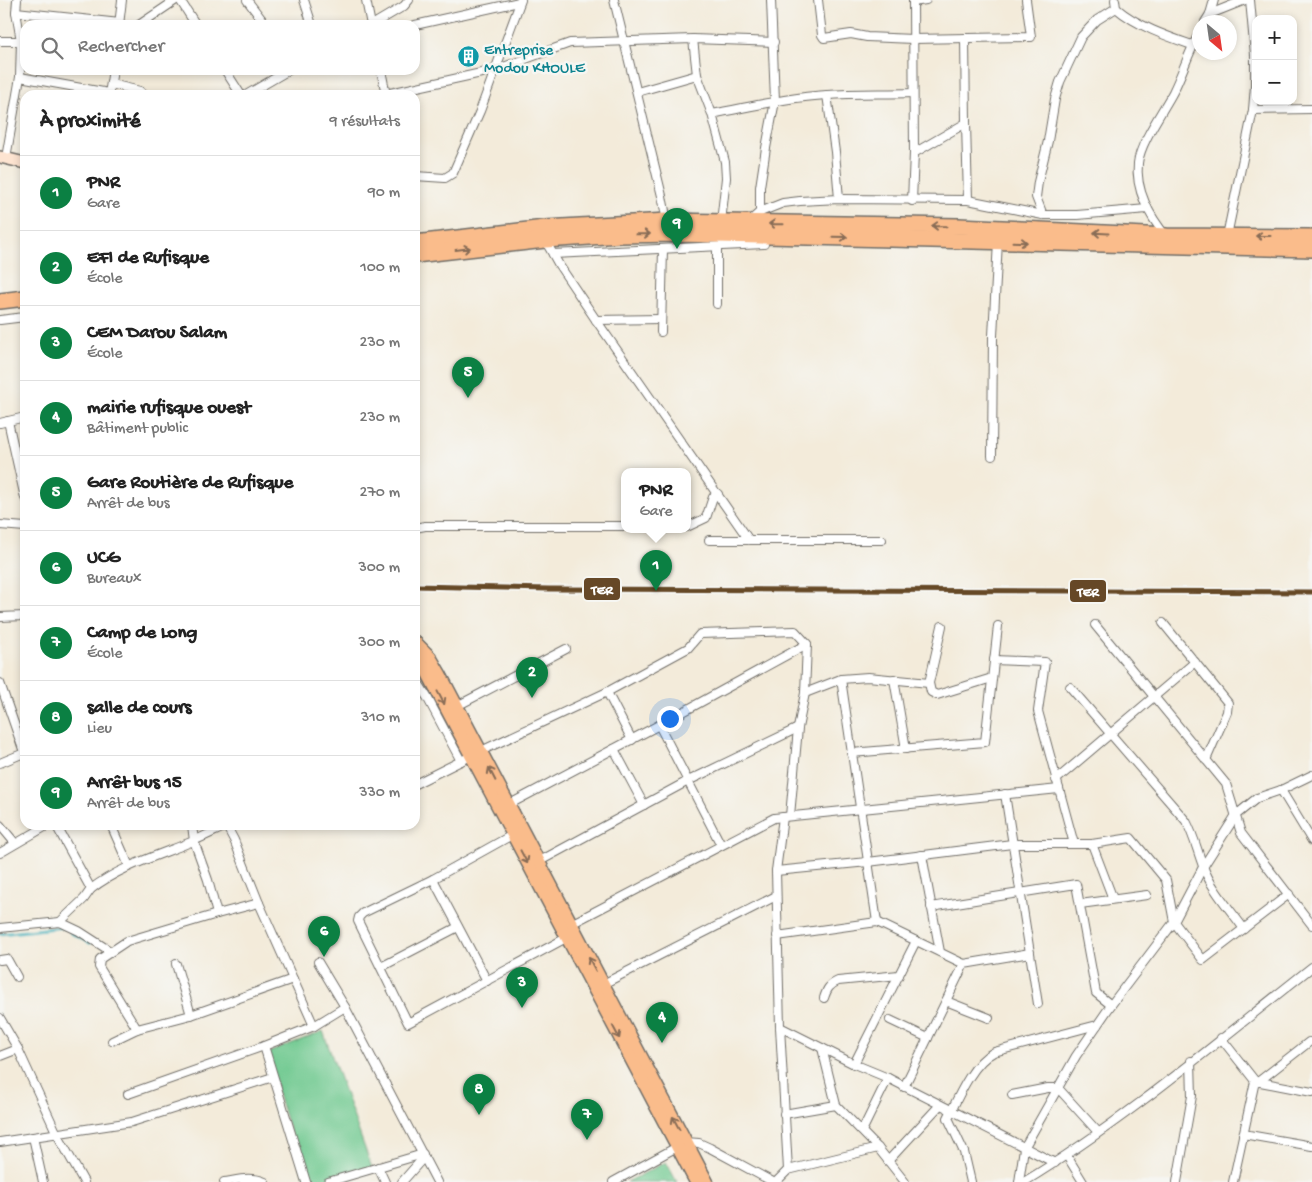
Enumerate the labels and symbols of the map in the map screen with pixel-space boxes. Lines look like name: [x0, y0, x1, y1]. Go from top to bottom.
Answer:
north arrow: [1192, 15, 1237, 60]
place label: Entreprise Modou KHOULE: [484, 42, 586, 79]
building icon: Entreprise Modou KHOULE: [456, 45, 480, 69]
pin: 9: [661, 208, 693, 249]
one-way arrow: [768, 219, 784, 229]
one-way arrow: [931, 221, 947, 231]
one-way arrow: [1093, 228, 1110, 238]
one-way arrow: [634, 230, 650, 239]
one-way arrow: [1256, 231, 1272, 241]
one-way arrow: [832, 233, 848, 242]
one-way arrow: [1012, 237, 1028, 247]
one-way arrow: [455, 244, 471, 254]
pin: 5: [452, 357, 484, 398]
pin: 1: [640, 550, 672, 591]
line badge: TER: [583, 577, 621, 601]
line badge: TER: [1069, 579, 1107, 603]
text: TER: [590, 583, 614, 600]
text: TER: [1076, 585, 1100, 602]
pin: 2: [516, 657, 548, 698]
one-way arrow: [436, 690, 446, 704]
your location: [657, 706, 683, 732]
one-way arrow: [487, 767, 496, 782]
one-way arrow: [519, 850, 529, 864]
pin: 6: [308, 916, 340, 957]
one-way arrow: [587, 957, 597, 972]
pin: 3: [506, 967, 538, 1008]
pin: 4: [646, 1002, 678, 1043]
one-way arrow: [612, 1024, 621, 1039]
pin: 8: [463, 1074, 495, 1115]
pin: 7: [571, 1099, 603, 1140]
one-way arrow: [671, 1117, 681, 1131]

